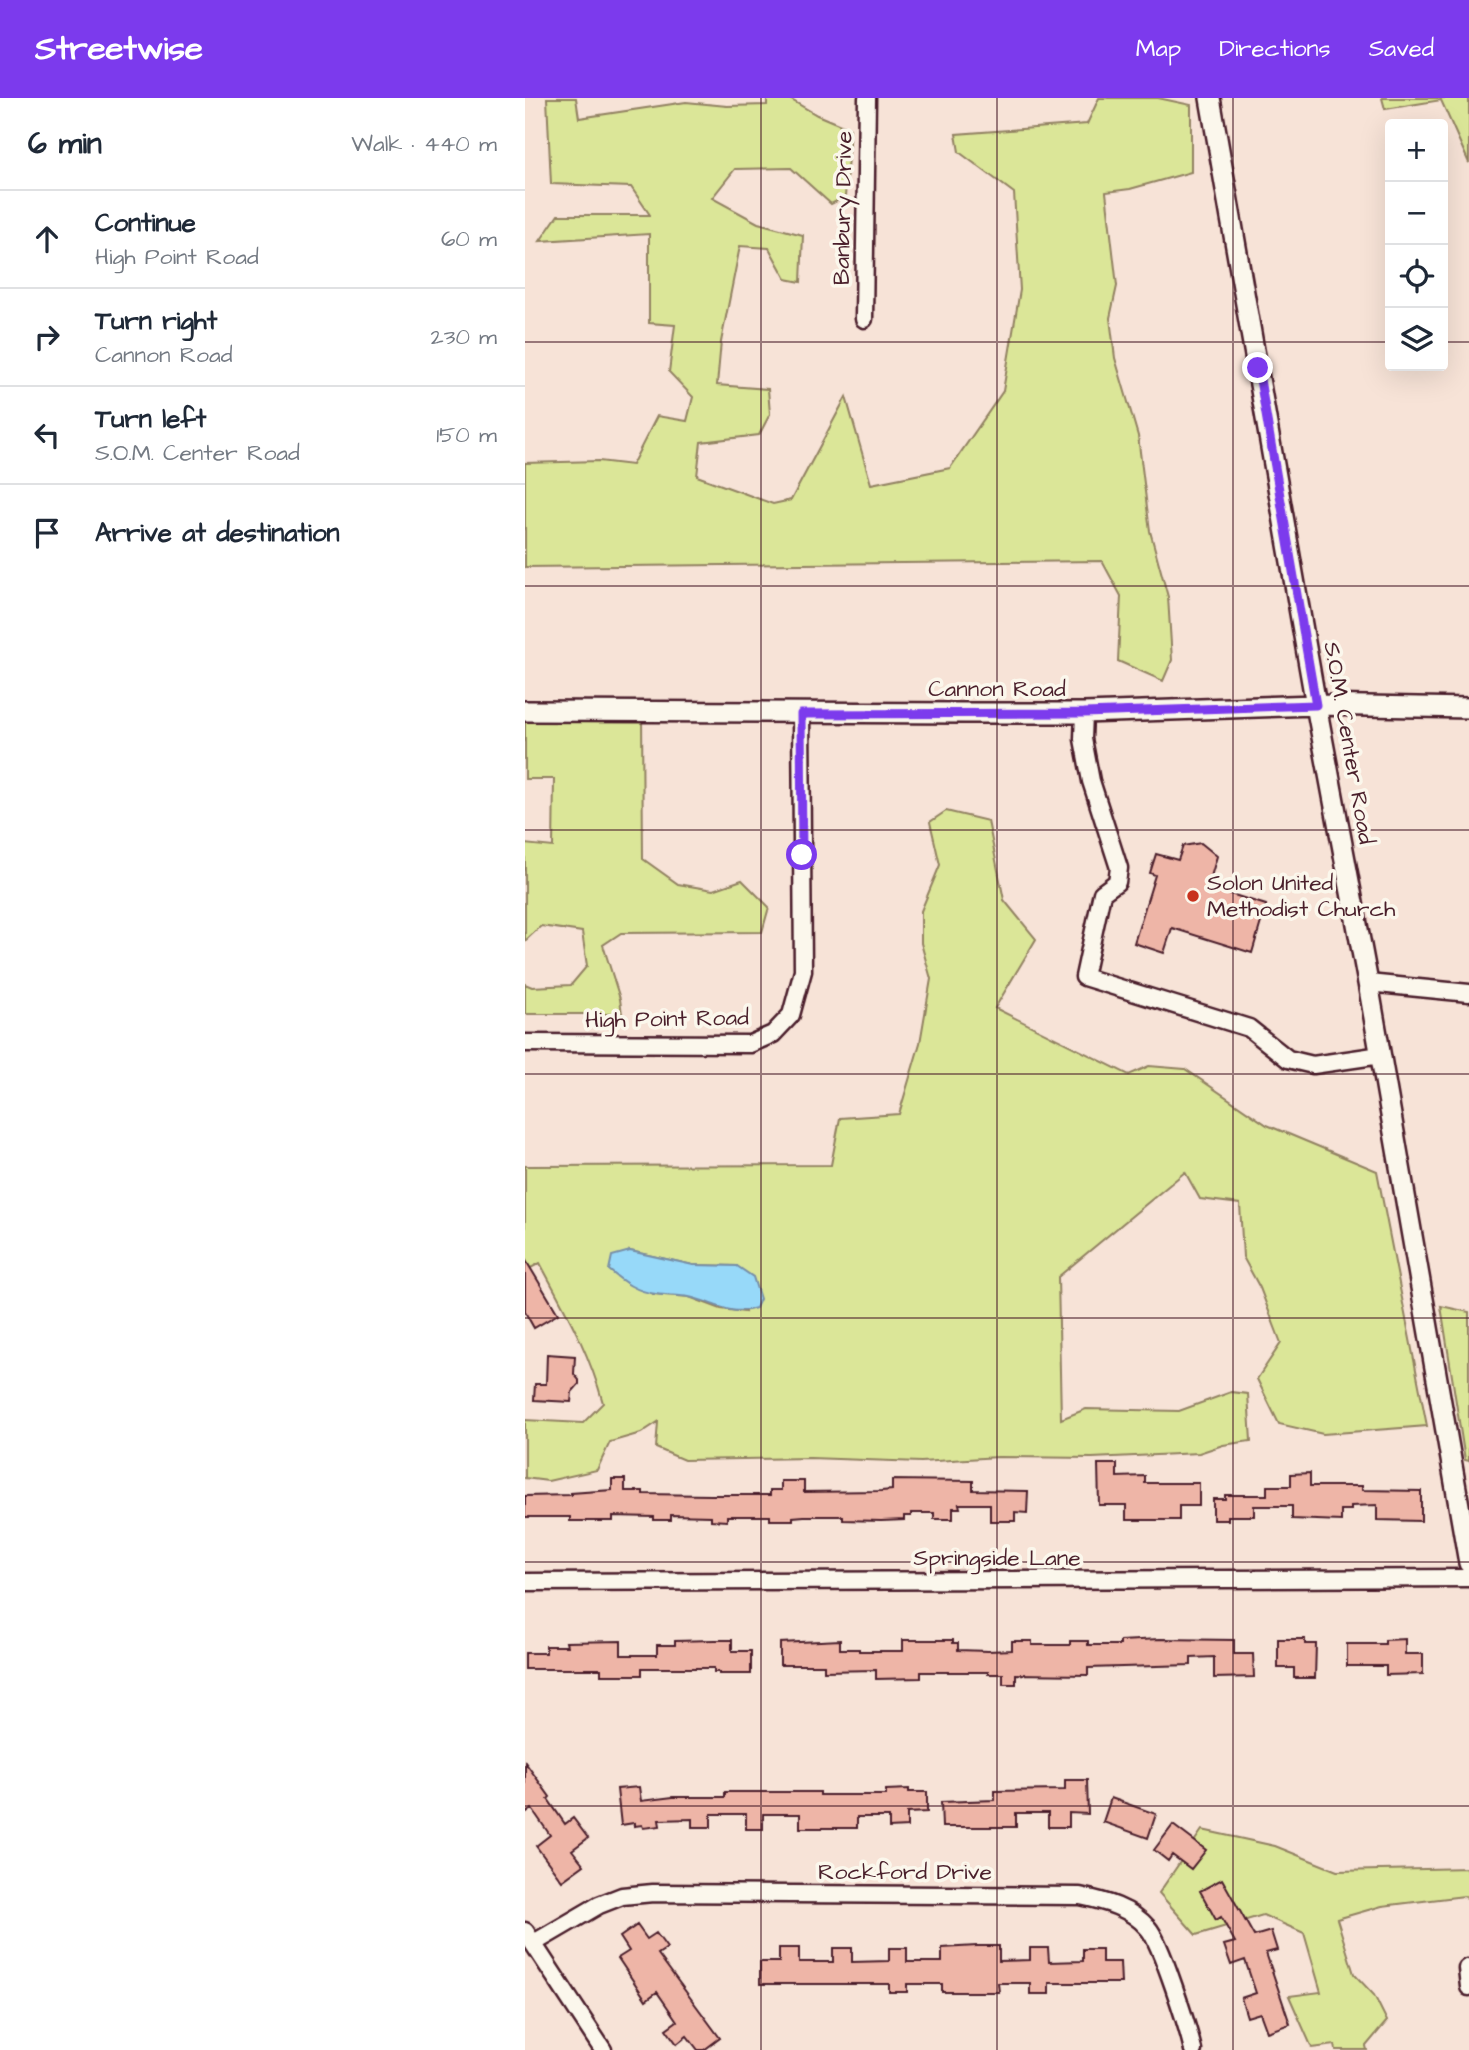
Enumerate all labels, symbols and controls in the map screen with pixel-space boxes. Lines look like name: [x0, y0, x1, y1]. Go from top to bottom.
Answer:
text: Streetwise: [35, 26, 203, 72]
text: Map: [1136, 32, 1181, 66]
text: Directions: [1219, 32, 1331, 66]
text: Saved: [1369, 32, 1434, 66]
map controls: [1385, 119, 1448, 371]
button: +: [1385, 119, 1448, 182]
text: 6 min: [28, 123, 102, 165]
text: Walk · 440 m: [351, 128, 497, 160]
street label: Banbury Drive: [826, 131, 861, 285]
button: −: [1385, 182, 1448, 245]
text: Continue: [95, 205, 196, 241]
icon: ahead: [28, 220, 66, 258]
text: 60 m: [441, 223, 497, 255]
text: High Point Road: [95, 241, 259, 273]
button: locate: [1385, 245, 1448, 308]
text: Turn right: [95, 303, 217, 339]
button: layers: [1385, 308, 1448, 371]
icon: right: [28, 318, 66, 356]
text: 230 m: [431, 321, 497, 353]
text: Cannon Road: [95, 339, 232, 371]
route end: [1242, 352, 1273, 383]
text: Turn left: [95, 401, 206, 437]
icon: left: [28, 416, 66, 454]
text: 150 m: [436, 419, 497, 451]
text: S.O.M. Center Road: [95, 437, 300, 469]
icon: arrive: [28, 514, 66, 552]
text: Arrive at destination: [95, 515, 340, 551]
street label: S.O.M. Center Road: [1315, 639, 1383, 847]
street label: Cannon Road: [928, 673, 1066, 705]
route start: [786, 839, 817, 870]
place label: Solon United Methodist Church: [1207, 867, 1396, 925]
marker: Solon United Methodist Church: [1185, 888, 1201, 904]
street label: High Point Road: [585, 1002, 749, 1037]
street label: Springside Lane: [913, 1542, 1081, 1575]
street label: Rockford Drive: [818, 1856, 992, 1888]

